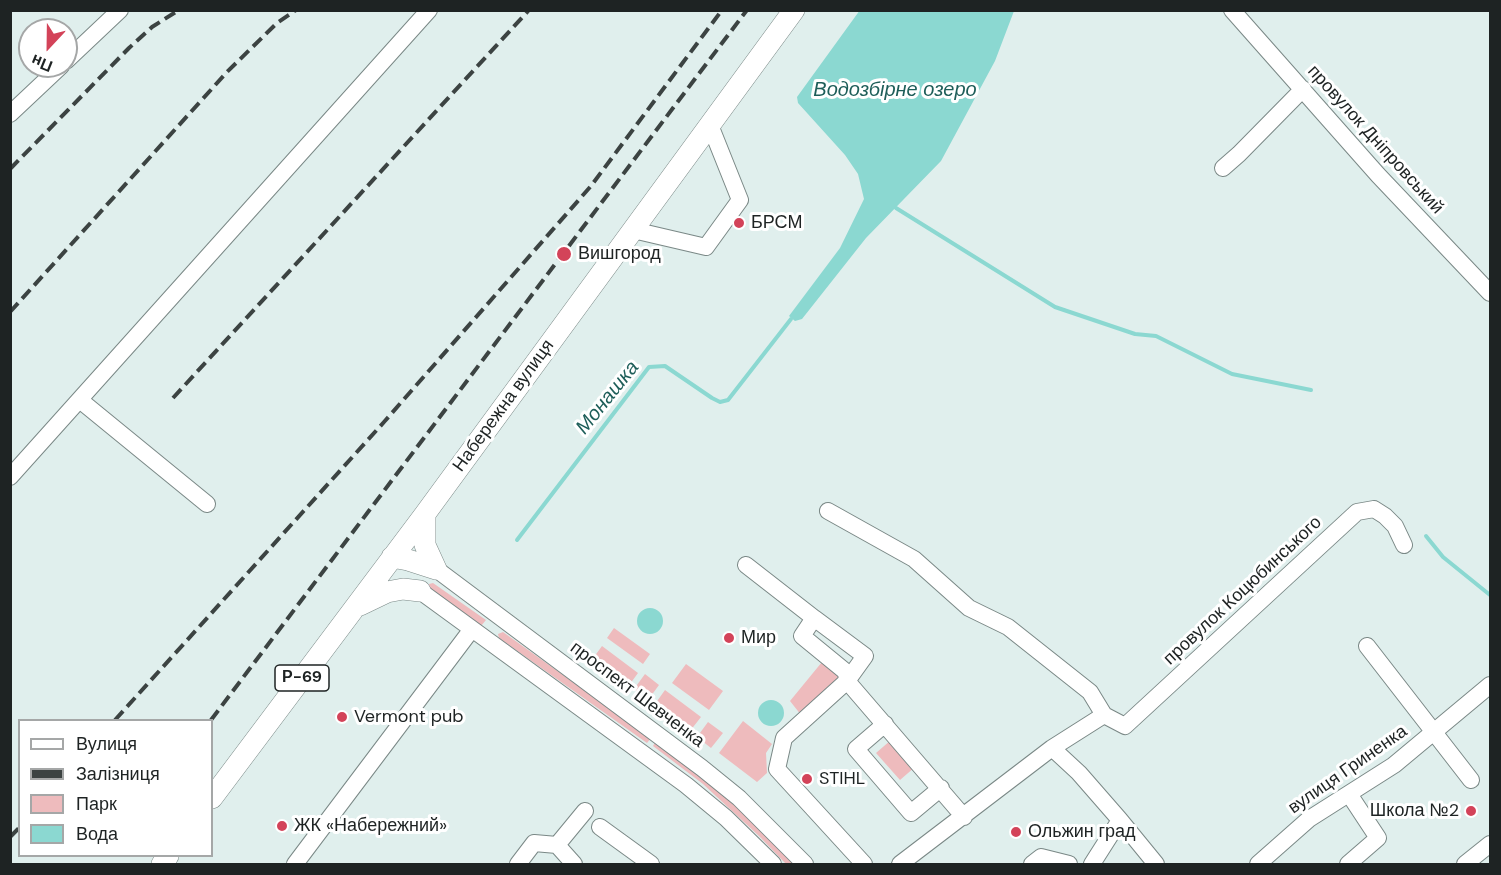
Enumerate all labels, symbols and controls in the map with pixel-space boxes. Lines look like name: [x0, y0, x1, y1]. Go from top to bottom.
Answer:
north arrow: [18, 18, 78, 78]
text: Пн: [28, 50, 56, 77]
street label: провулок Дніпровський: [1303, 61, 1447, 219]
water label: Водозбірне озеро: [813, 79, 977, 103]
place label: БРСМ: [751, 212, 802, 234]
marker: БРСМ: [732, 216, 746, 230]
place label: Вишгород: [578, 243, 661, 265]
marker: Вишгород: [555, 245, 573, 263]
street label: Набережна вулиця: [449, 336, 559, 476]
water label: Монашка: [571, 357, 645, 439]
street label: провулок Коцюбинського: [1160, 512, 1326, 670]
place label: Мир: [741, 627, 776, 649]
marker: Мир: [722, 631, 736, 645]
street label: проспект Шевченка: [566, 637, 708, 753]
road number: Р-69: [275, 665, 329, 691]
place label: Vermont pub: [354, 706, 463, 728]
marker: Vermont pub: [335, 710, 349, 724]
legend: [18, 719, 213, 857]
street label: вулиця Гриненка: [1284, 721, 1412, 819]
text: Вулиця: [76, 732, 137, 756]
text: Залізниця: [76, 762, 160, 786]
place label: STIHL: [819, 768, 865, 790]
marker: STIHL: [800, 772, 814, 786]
text: Парк: [76, 792, 117, 816]
place label: Школа №2: [1370, 800, 1459, 822]
marker: Школа №2: [1464, 804, 1478, 818]
place label: ЖК «Набережний»: [294, 815, 447, 837]
marker: ЖК «Набережний»: [275, 819, 289, 833]
place label: Ольжин град: [1028, 821, 1136, 843]
text: Вода: [76, 822, 118, 846]
marker: Ольжин град: [1009, 825, 1023, 839]

